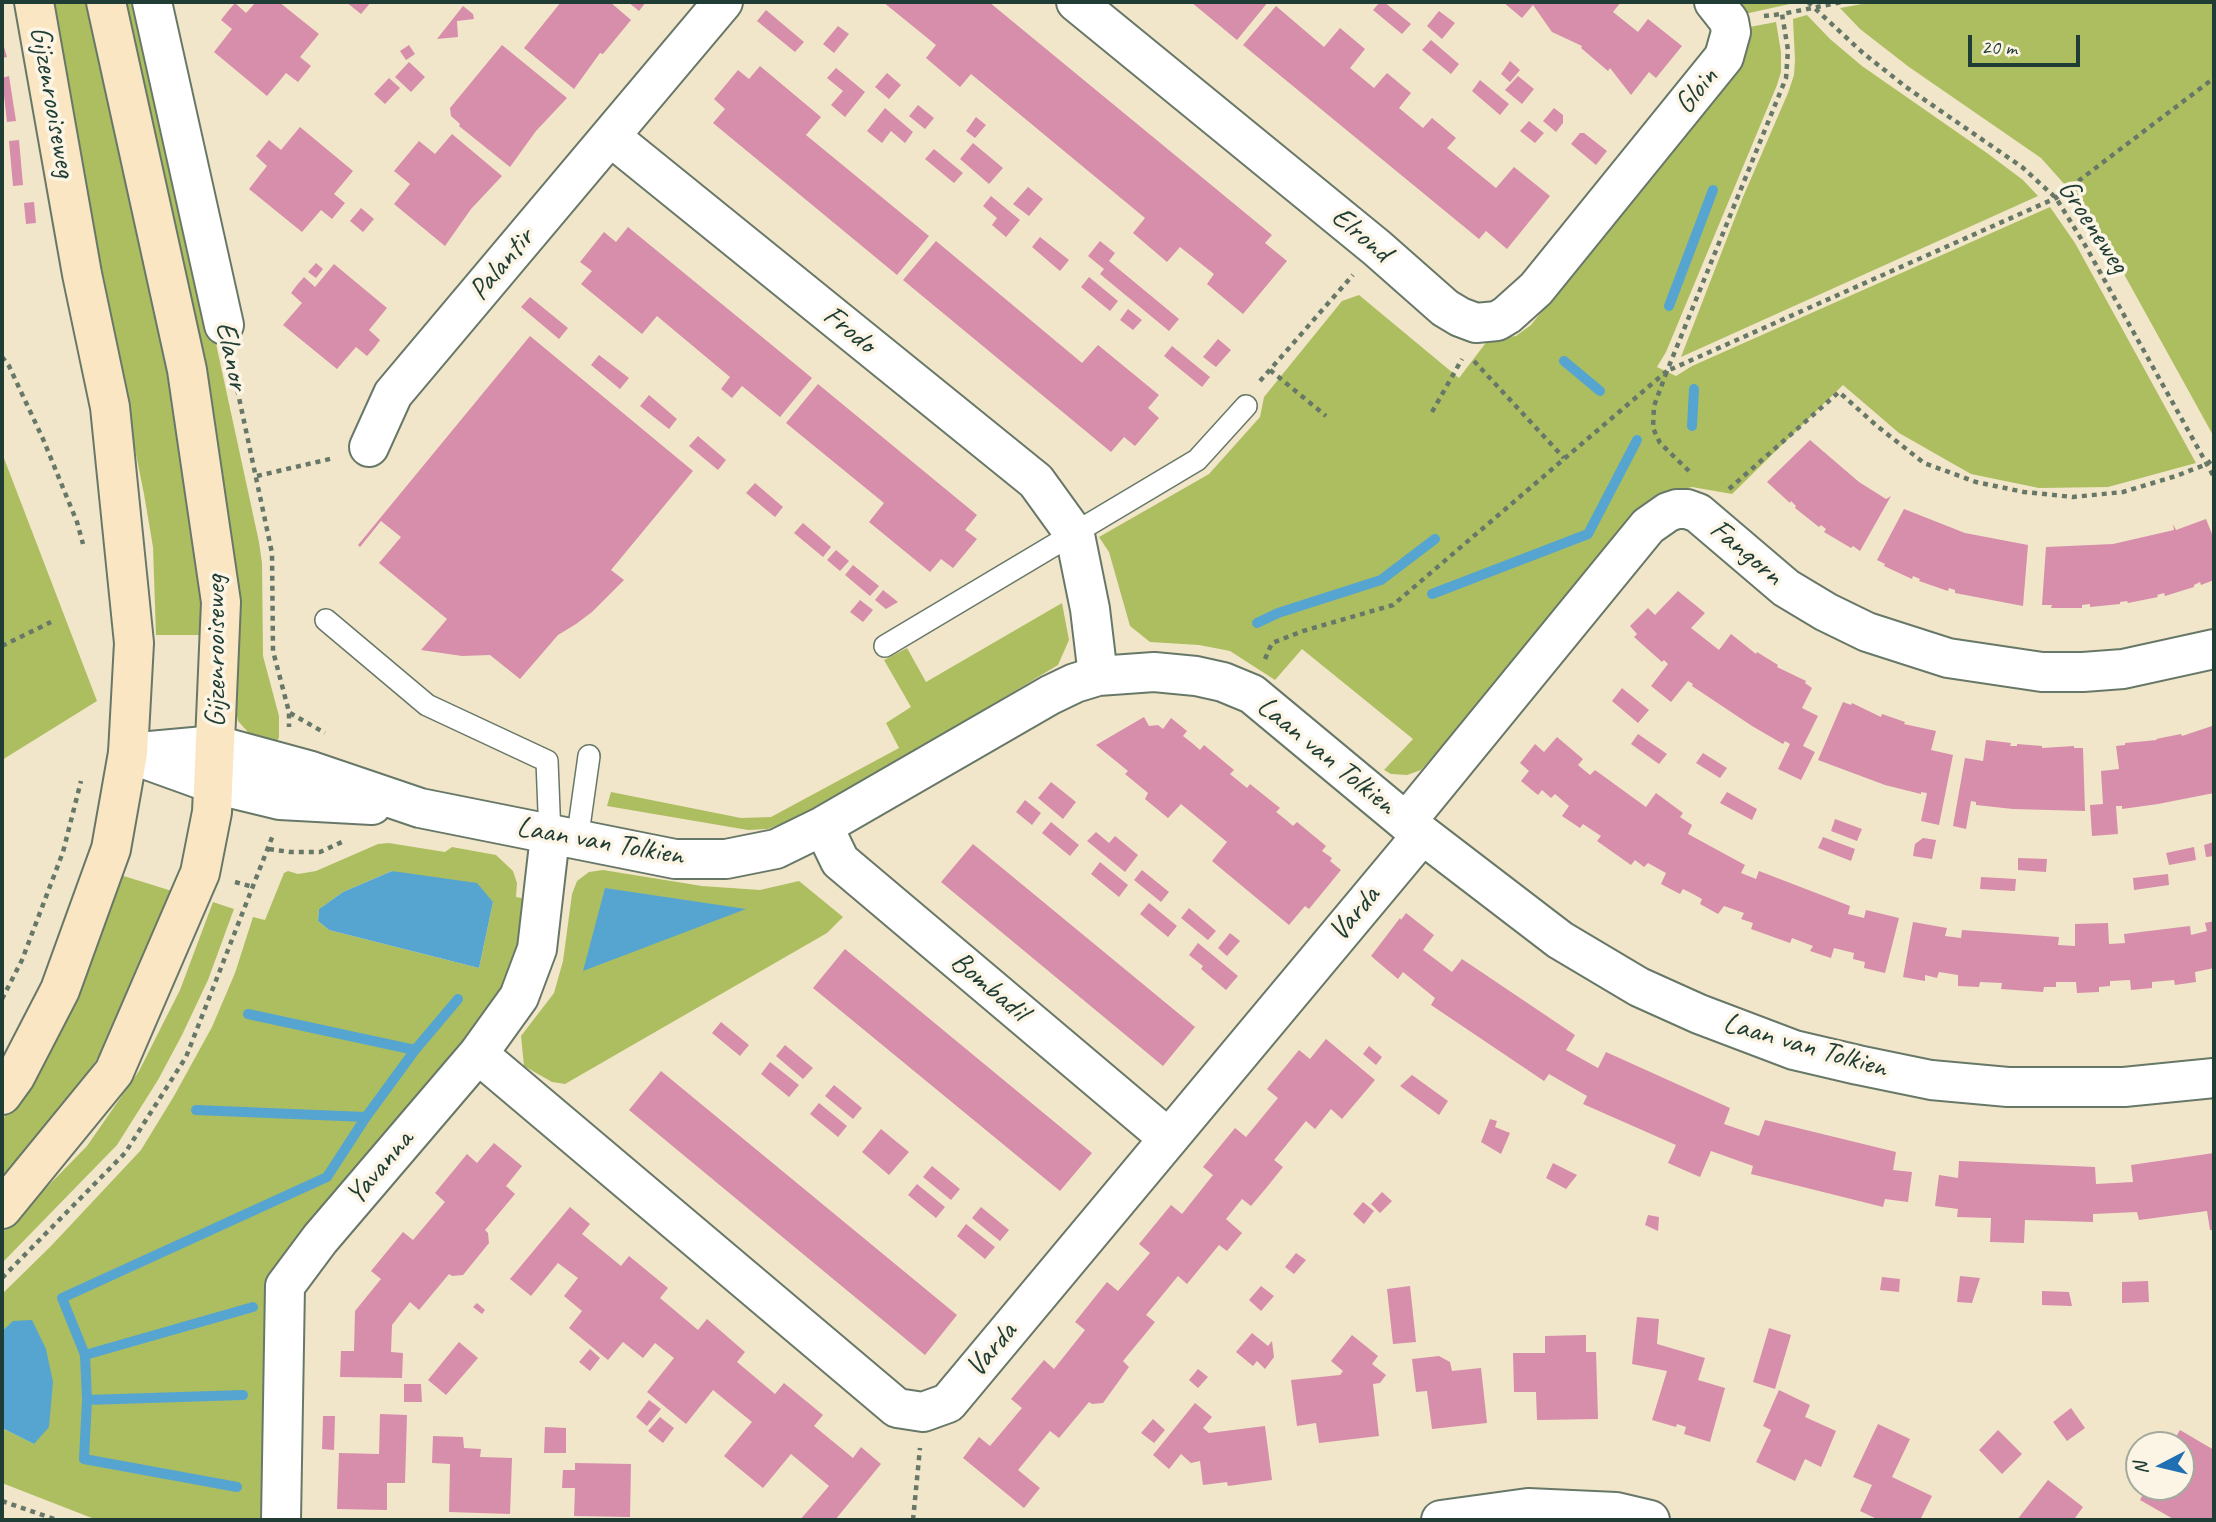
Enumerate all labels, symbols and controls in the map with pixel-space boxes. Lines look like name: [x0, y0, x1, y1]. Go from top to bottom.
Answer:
scale bar: [1971, 21, 2083, 65]
street label: Gijzenrooiseweg: [21, 24, 83, 180]
text: 20 m: [1981, 34, 2017, 60]
street label: Gloin: [1667, 60, 1727, 122]
street label: Groeneweg: [2049, 173, 2137, 281]
street label: Elrond: [1324, 199, 1398, 271]
street label: Palantir: [462, 222, 542, 308]
street label: Frodo: [815, 298, 883, 362]
street label: Elanor: [206, 319, 256, 393]
street label: Fangorn: [1702, 512, 1790, 594]
street label: Gijzenrooiseweg: [198, 575, 234, 727]
street label: Laan van Tolkien: [1249, 689, 1403, 823]
street label: Laan van Tolkien: [514, 810, 686, 874]
street label: Varda: [1322, 879, 1388, 949]
street label: Bombadil: [943, 944, 1035, 1030]
street label: Laan van Tolkien: [1719, 1005, 1891, 1087]
street label: Yavanna: [338, 1123, 422, 1213]
street label: Varda: [959, 1315, 1025, 1385]
north arrow: [2125, 1431, 2195, 1501]
text: N: [2129, 1461, 2154, 1476]

